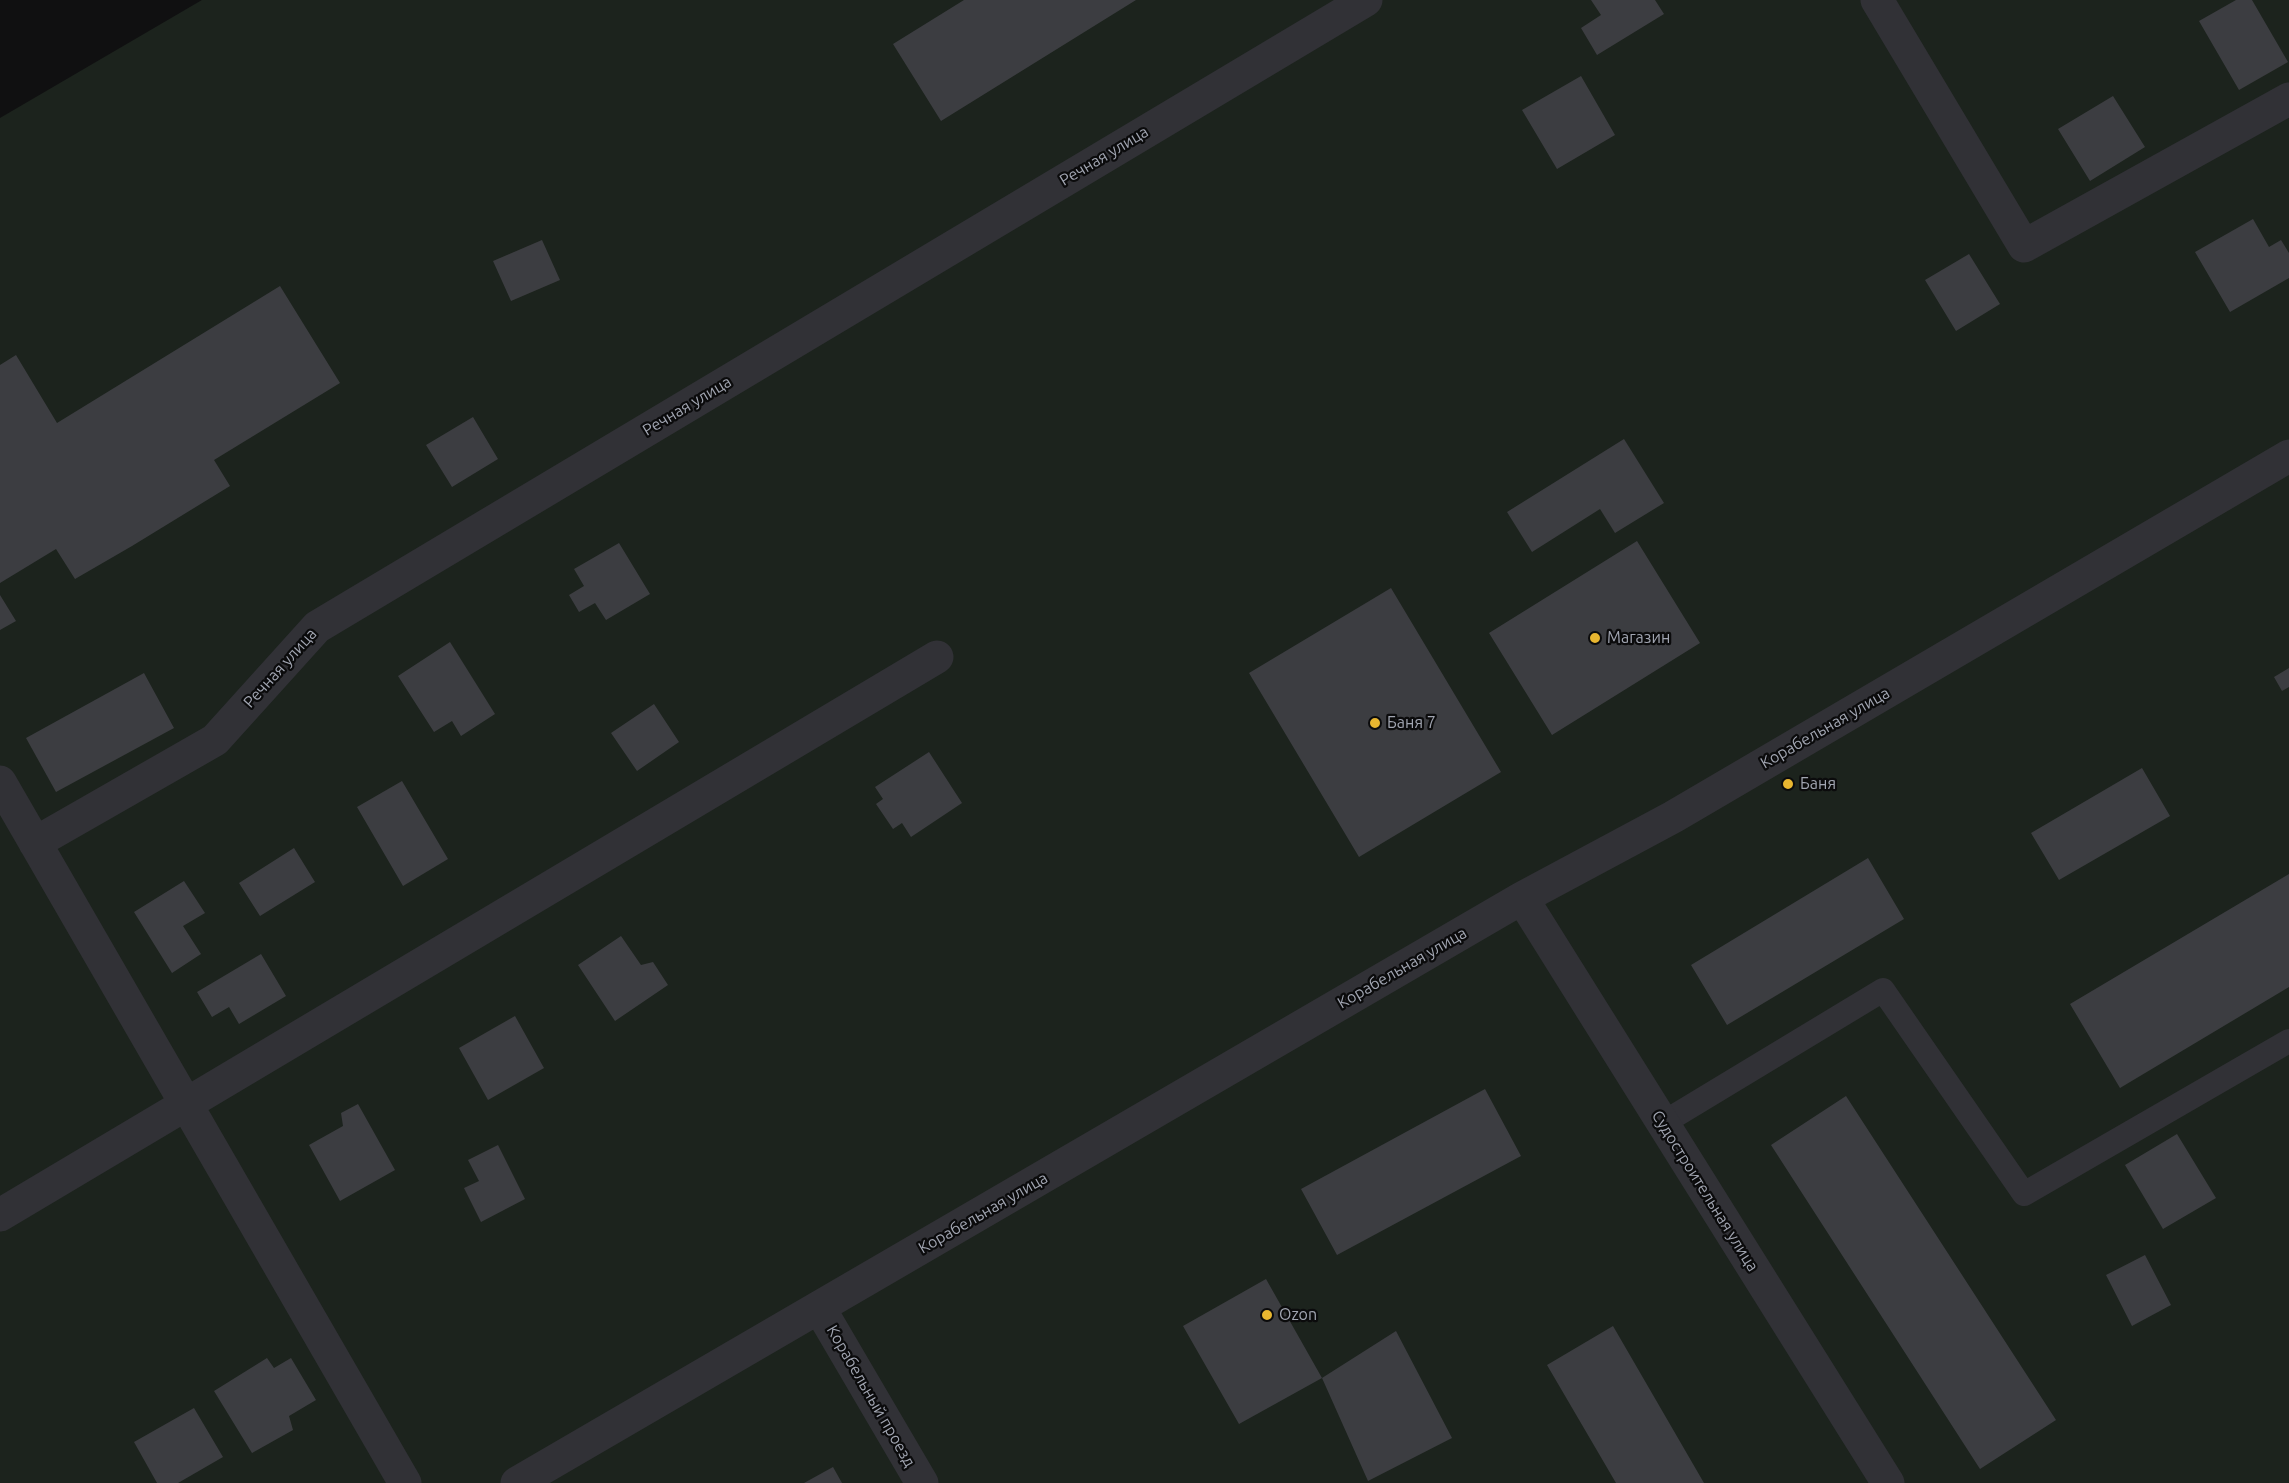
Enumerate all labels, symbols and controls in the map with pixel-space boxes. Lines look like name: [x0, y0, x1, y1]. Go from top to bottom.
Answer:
street label: Речная улица: [1056, 122, 1152, 190]
street label: Речная улица: [639, 372, 735, 440]
street label: Речная улица: [239, 624, 321, 712]
place label: Магазин: [1607, 628, 1670, 648]
marker: Магазин: [1588, 631, 1602, 645]
street label: Корабельная улица: [1757, 683, 1893, 773]
place label: Баня 7: [1387, 713, 1436, 733]
marker: Баня 7: [1368, 716, 1382, 730]
place label: Баня: [1800, 774, 1836, 794]
marker: Баня: [1781, 777, 1795, 791]
street label: Корабельная улица: [1334, 923, 1470, 1013]
street label: Судостроительная улица: [1648, 1107, 1762, 1275]
street label: Корабельная улица: [915, 1168, 1051, 1258]
place label: Ozon: [1279, 1305, 1317, 1325]
marker: Ozon: [1260, 1308, 1274, 1322]
street label: Корабельный проезд: [823, 1322, 919, 1470]

